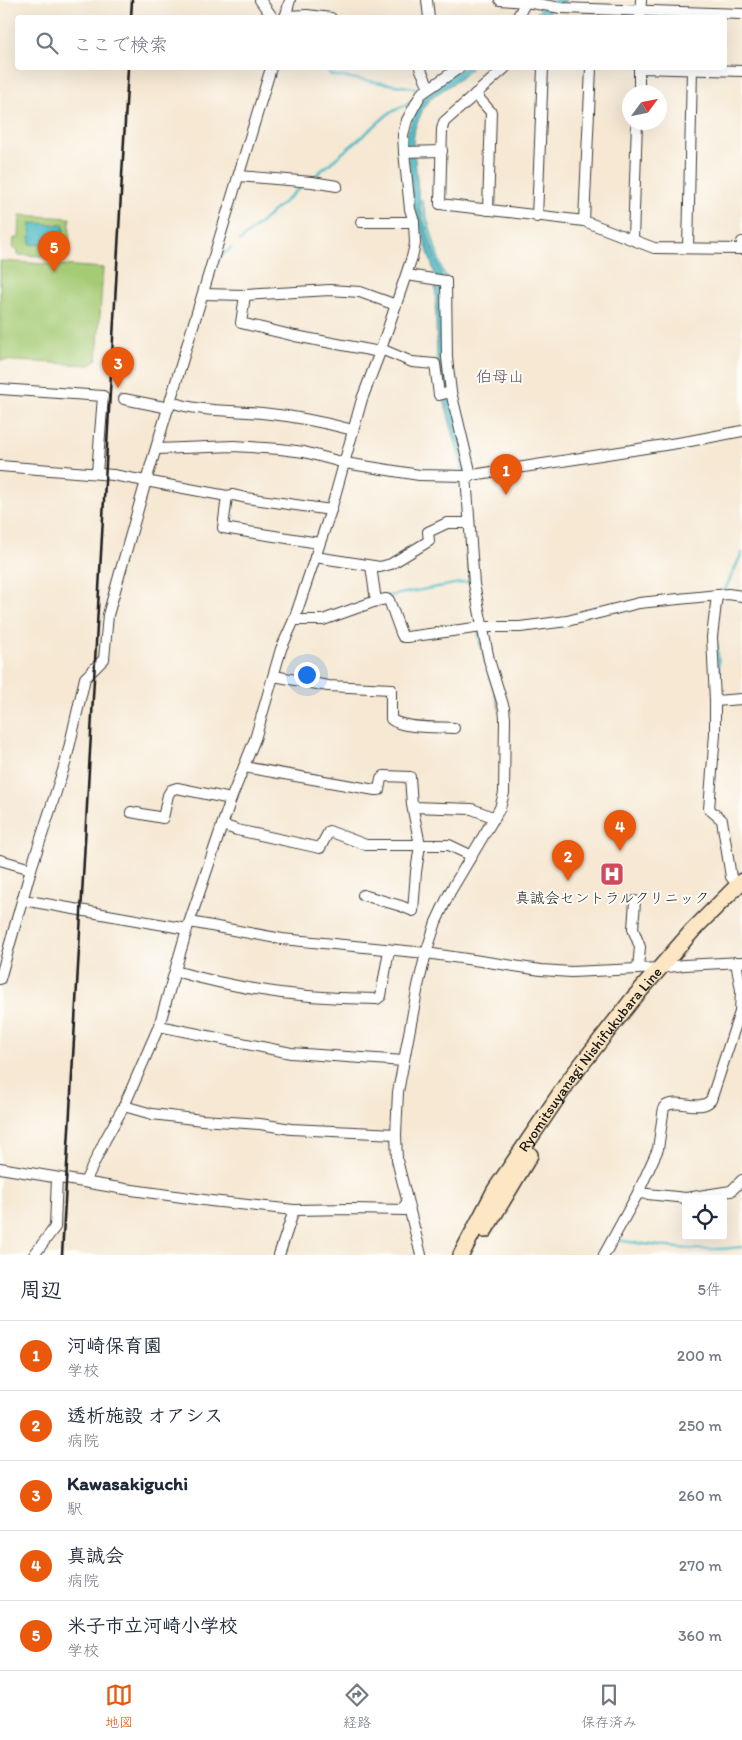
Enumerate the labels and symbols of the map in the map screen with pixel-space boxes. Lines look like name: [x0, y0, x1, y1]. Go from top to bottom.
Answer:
north arrow: [622, 85, 667, 130]
pin: 5: [38, 231, 70, 272]
pin: 3: [102, 347, 134, 388]
district label: 伯母山: [476, 367, 524, 386]
pin: 1: [490, 454, 522, 495]
your location: [294, 662, 320, 688]
pin: 4: [604, 810, 636, 851]
pin: 2: [552, 840, 584, 881]
hospital icon: 真誠会セントラルクリニック: [599, 861, 625, 887]
place label: 真誠会セントラルクリニック: [515, 889, 709, 907]
street label: Ryomitsuyanagi Nishifukubara Line: [514, 963, 666, 1155]

